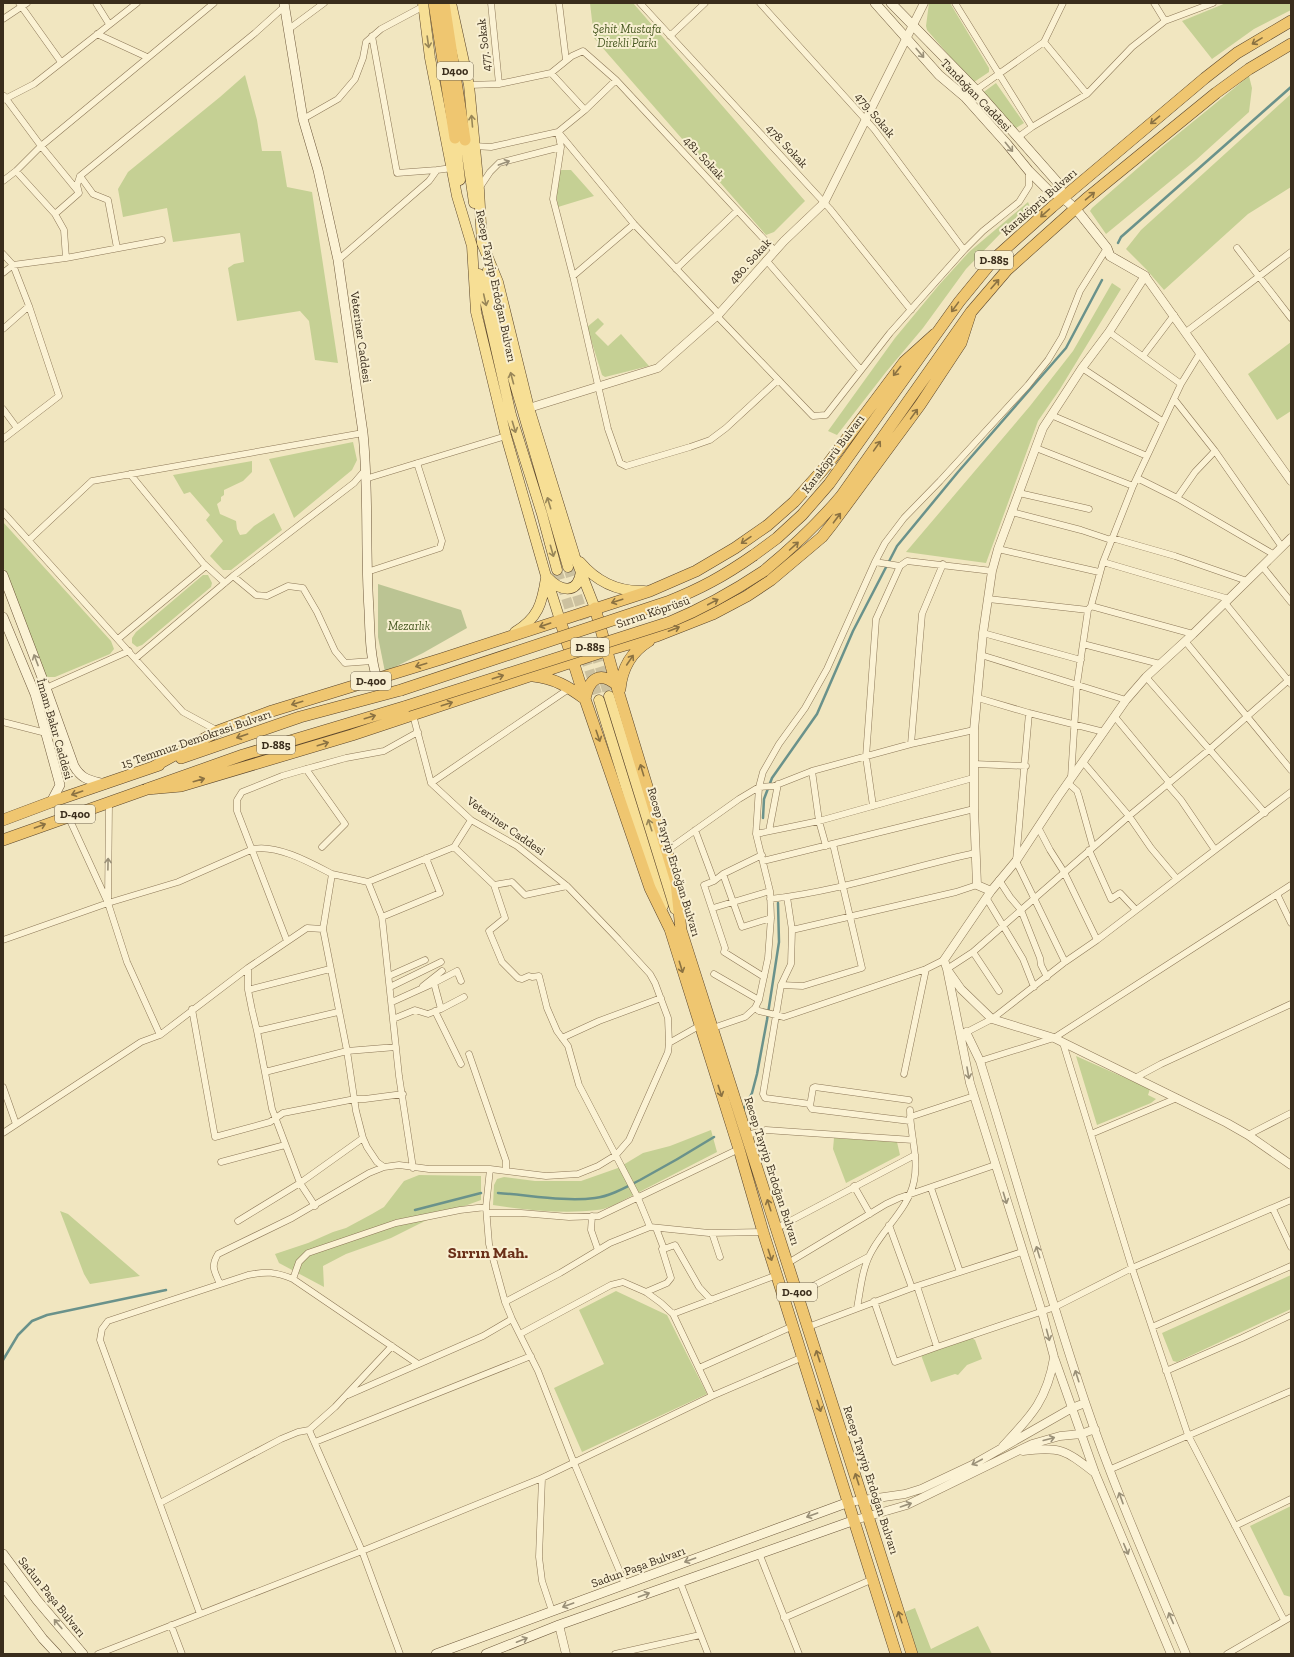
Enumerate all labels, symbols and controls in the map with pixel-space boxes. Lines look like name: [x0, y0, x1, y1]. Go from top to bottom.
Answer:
street label: 477. Sokak: [474, 17, 494, 72]
park label: Şehit Mustafa Direkli Parkı: [593, 22, 661, 50]
one-way arrow: [424, 35, 432, 48]
one-way arrow: [1251, 37, 1263, 45]
one-way arrow: [915, 48, 924, 58]
street label: Tandoğan Caddesi: [938, 56, 1015, 135]
road number: D400: [437, 62, 473, 80]
street label: 479. Sokak: [852, 90, 898, 141]
one-way arrow: [468, 115, 476, 128]
one-way arrow: [1149, 116, 1160, 125]
street label: 478. Sokak: [763, 121, 811, 171]
street label: 481. Sokak: [681, 134, 728, 183]
one-way arrow: [1005, 141, 1014, 152]
one-way arrow: [497, 158, 509, 166]
street label: Karaköprü Bulvarı: [999, 165, 1080, 238]
one-way arrow: [1085, 192, 1095, 201]
street label: Recep Tayyip Erdoğan Bulvarı: [473, 209, 519, 364]
one-way arrow: [1040, 209, 1050, 218]
street label: 480. Sokak: [726, 235, 774, 286]
road number: D-885: [975, 251, 1013, 269]
one-way arrow: [990, 279, 999, 290]
street label: Veteriner Caddesi: [348, 289, 374, 384]
one-way arrow: [481, 294, 489, 307]
one-way arrow: [951, 301, 959, 312]
one-way arrow: [893, 365, 901, 376]
one-way arrow: [508, 372, 515, 385]
one-way arrow: [910, 408, 918, 419]
street label: Karaköprü Bulvarı: [799, 411, 868, 496]
one-way arrow: [511, 421, 519, 433]
one-way arrow: [872, 440, 881, 451]
one-way arrow: [545, 497, 552, 510]
one-way arrow: [833, 513, 841, 524]
one-way arrow: [741, 536, 752, 544]
one-way arrow: [789, 541, 799, 550]
one-way arrow: [549, 544, 556, 557]
street label: Sırrın Köprüsü: [614, 593, 692, 631]
one-way arrow: [610, 598, 623, 605]
one-way arrow: [707, 598, 719, 606]
park label: Mezarlık: [388, 619, 431, 633]
one-way arrow: [538, 622, 551, 629]
one-way arrow: [668, 625, 680, 633]
road number: D-885: [571, 638, 609, 656]
one-way arrow: [31, 654, 39, 666]
one-way arrow: [626, 654, 634, 665]
one-way arrow: [415, 662, 428, 669]
road number: D-400: [351, 672, 391, 690]
one-way arrow: [491, 673, 504, 680]
street label: İmam Bakır Caddesi: [34, 677, 76, 782]
one-way arrow: [441, 699, 453, 707]
one-way arrow: [291, 700, 304, 707]
street label: 15 Temmuz Demokrasi Bulvarı: [119, 707, 273, 771]
one-way arrow: [364, 713, 377, 720]
one-way arrow: [594, 730, 602, 742]
one-way arrow: [237, 732, 249, 740]
road number: D-885: [257, 736, 295, 754]
one-way arrow: [317, 739, 329, 747]
one-way arrow: [638, 764, 645, 777]
one-way arrow: [192, 776, 205, 784]
street label: Recep Tayyip Erdoğan Bulvarı: [645, 786, 704, 939]
one-way arrow: [71, 790, 83, 798]
street label: Veteriner Caddesi: [463, 793, 548, 859]
road number: D-400: [55, 805, 95, 823]
one-way arrow: [646, 819, 653, 832]
one-way arrow: [33, 822, 45, 830]
one-way arrow: [104, 858, 112, 871]
one-way arrow: [678, 960, 685, 973]
one-way arrow: [965, 1066, 973, 1079]
one-way arrow: [717, 1084, 724, 1097]
street label: Recep Tayyip Erdoğan Bulvarı: [741, 1095, 803, 1247]
one-way arrow: [1002, 1191, 1009, 1204]
one-way arrow: [765, 1199, 772, 1212]
district label: Sırrın Mah.: [448, 1243, 529, 1262]
one-way arrow: [1034, 1245, 1041, 1258]
one-way arrow: [767, 1248, 774, 1261]
road number: D-400: [777, 1283, 817, 1301]
one-way arrow: [1045, 1328, 1052, 1341]
one-way arrow: [813, 1350, 821, 1362]
one-way arrow: [1073, 1369, 1080, 1382]
one-way arrow: [815, 1399, 823, 1411]
street label: Recep Tayyip Erdoğan Bulvarı: [840, 1404, 902, 1556]
one-way arrow: [1042, 1435, 1055, 1443]
one-way arrow: [972, 1458, 984, 1466]
one-way arrow: [853, 1473, 860, 1486]
one-way arrow: [1117, 1492, 1125, 1504]
one-way arrow: [899, 1500, 911, 1508]
one-way arrow: [807, 1512, 819, 1520]
street label: Sadun Paşa Bulvarı: [589, 1543, 687, 1590]
one-way arrow: [1123, 1543, 1131, 1555]
street label: Sadun Paşa Bulvarı: [15, 1554, 89, 1640]
one-way arrow: [684, 1557, 697, 1564]
one-way arrow: [638, 1590, 650, 1598]
one-way arrow: [563, 1602, 575, 1610]
one-way arrow: [896, 1610, 903, 1623]
one-way arrow: [1166, 1612, 1174, 1624]
one-way arrow: [53, 1619, 62, 1630]
one-way arrow: [516, 1635, 528, 1643]

